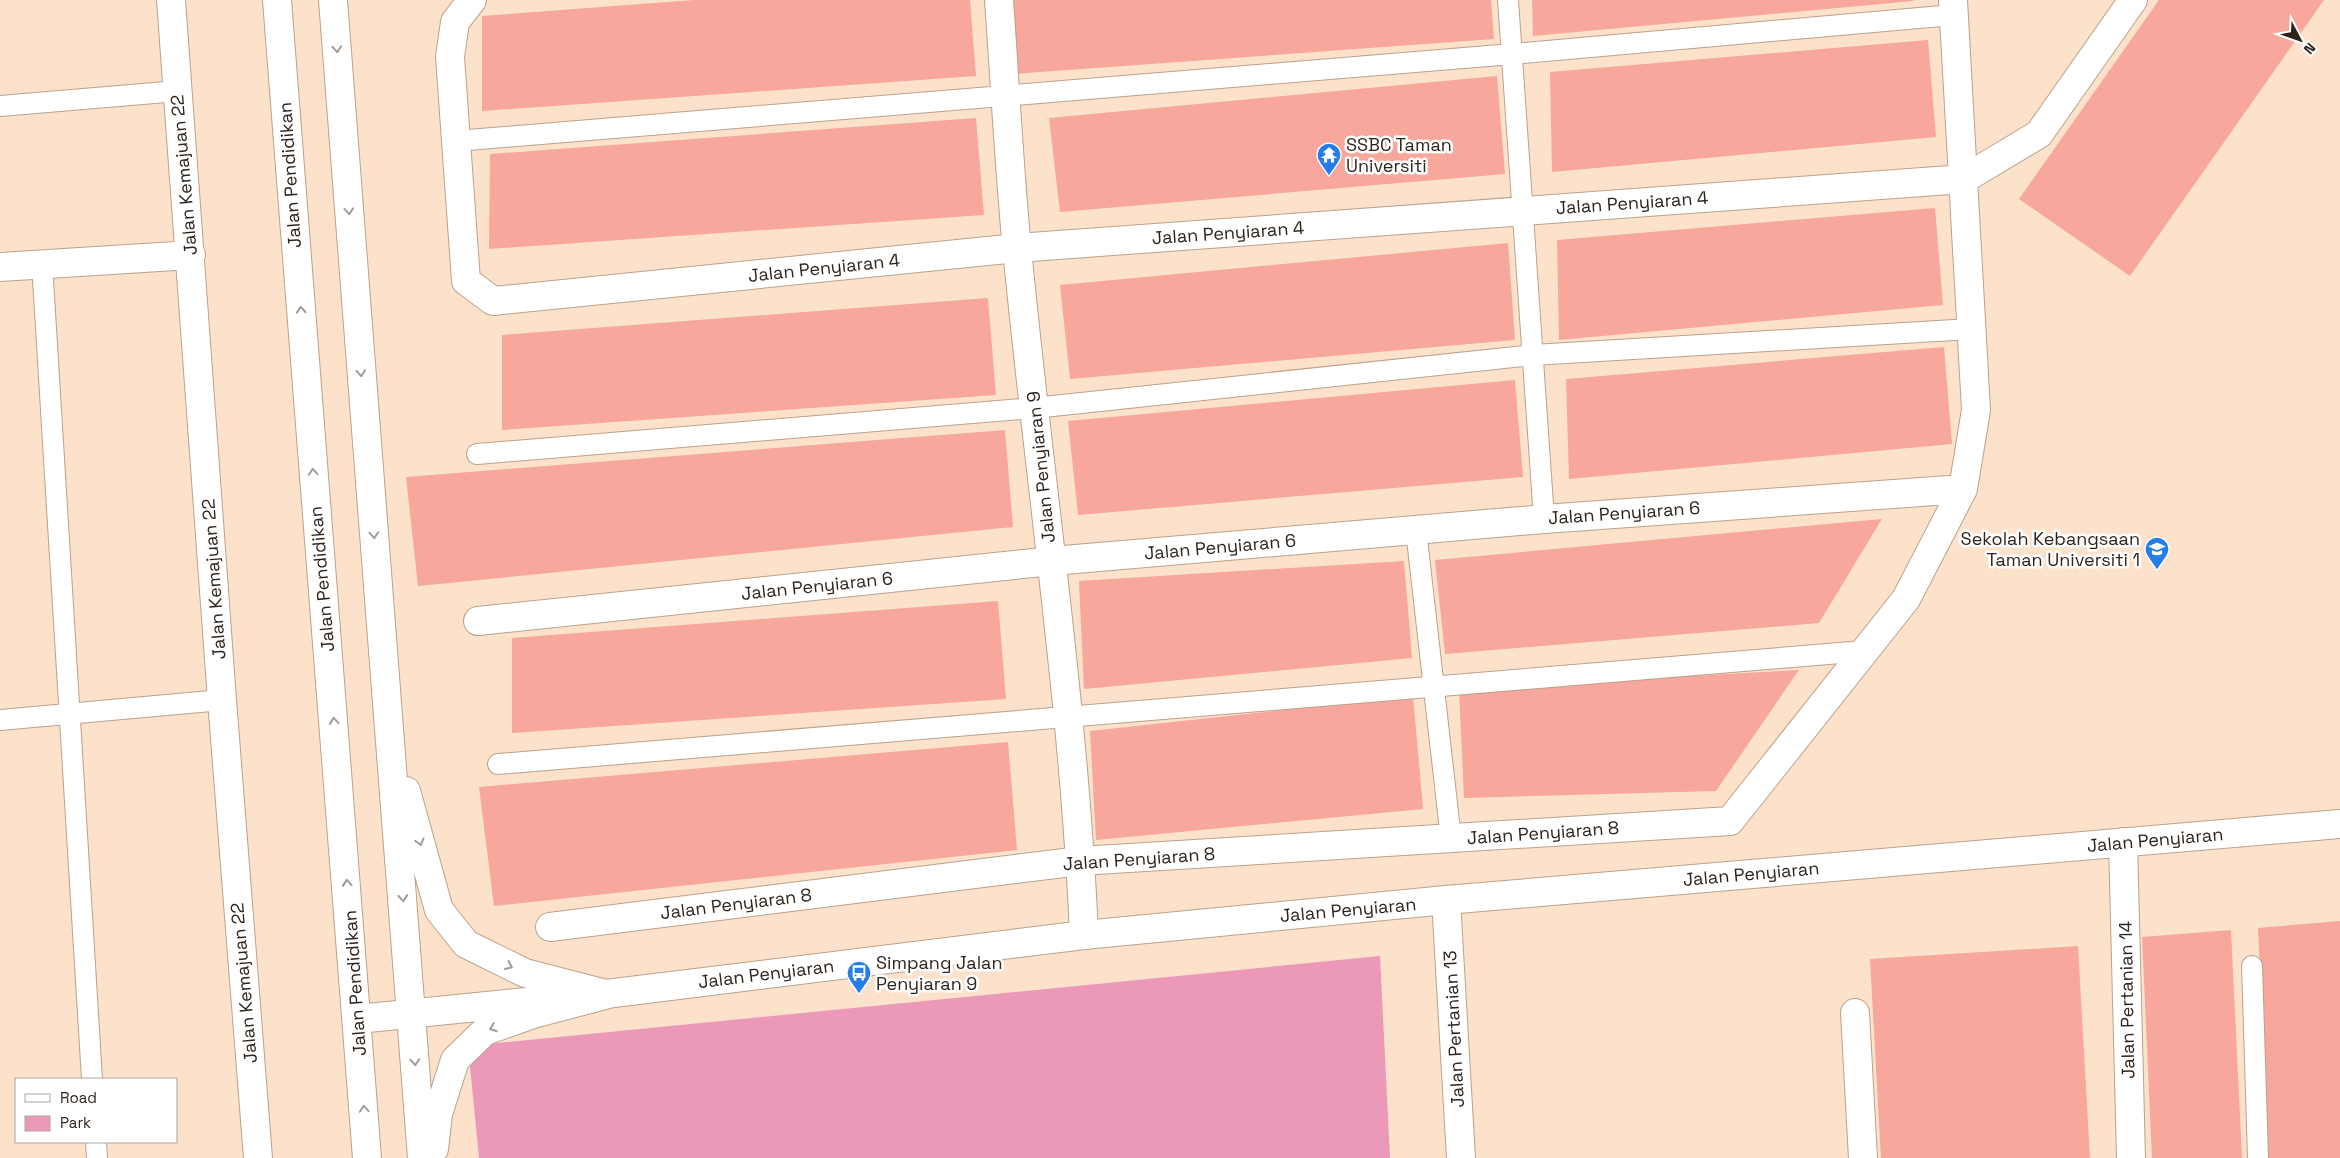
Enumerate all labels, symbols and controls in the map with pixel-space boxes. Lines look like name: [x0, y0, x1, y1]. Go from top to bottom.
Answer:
north arrow: [2275, 15, 2325, 65]
text: N: [2300, 39, 2320, 58]
one-way arrow: [331, 45, 342, 53]
street label: Jalan Kemajuan 22: [165, 94, 202, 256]
street label: Jalan Pendidikan: [273, 101, 306, 249]
place label: SSBC Taman Universiti: [1346, 133, 1452, 177]
temple icon: SSBC Taman Universiti: [1316, 142, 1342, 176]
street label: Jalan Penyiaran 4: [1555, 186, 1709, 219]
one-way arrow: [343, 207, 354, 215]
street label: Jalan Penyiaran 4: [1151, 216, 1305, 249]
street label: Jalan Penyiaran 4: [747, 248, 901, 287]
one-way arrow: [296, 306, 307, 314]
one-way arrow: [356, 369, 367, 377]
street label: Jalan Penyiaran 9: [1021, 390, 1060, 544]
one-way arrow: [308, 468, 319, 476]
street label: Jalan Penyiaran 6: [1547, 496, 1701, 529]
street label: Jalan Kemajuan 22: [196, 498, 231, 660]
street label: Jalan Pendidikan: [304, 505, 339, 653]
place label: Sekolah Kebangsaan Taman Universiti 1: [1961, 527, 2140, 571]
street label: Jalan Penyiaran 6: [1143, 528, 1297, 565]
one-way arrow: [368, 531, 379, 539]
school or university icon: Sekolah Kebangsaan Taman Universiti 1: [2144, 536, 2170, 570]
street label: Jalan Penyiaran 6: [740, 566, 894, 605]
one-way arrow: [328, 717, 339, 725]
street label: Jalan Penyiaran 8: [1466, 816, 1620, 849]
street label: Jalan Penyiaran: [2086, 822, 2224, 857]
one-way arrow: [414, 837, 424, 845]
street label: Jalan Penyiaran 8: [1062, 842, 1216, 875]
street label: Jalan Penyiaran: [1682, 856, 1820, 891]
one-way arrow: [342, 879, 353, 887]
street label: Jalan Penyiaran 8: [659, 883, 813, 924]
street label: Jalan Penyiaran: [1279, 892, 1417, 927]
one-way arrow: [397, 894, 408, 902]
street label: Jalan Kemajuan 22: [225, 902, 262, 1064]
street label: Jalan Pendidikan: [338, 909, 371, 1057]
street label: Jalan Pertanian 14: [2114, 921, 2139, 1079]
street label: Jalan Pertanian 13: [1438, 950, 1469, 1108]
place label: Simpang Jalan Penyiaran 9: [876, 951, 1002, 995]
street label: Jalan Penyiaran: [697, 954, 835, 993]
one-way arrow: [504, 959, 513, 970]
bus stop icon: Simpang Jalan Penyiaran 9: [846, 960, 872, 994]
one-way arrow: [489, 1022, 498, 1032]
one-way arrow: [410, 1058, 421, 1066]
legend: [15, 1078, 178, 1143]
text: Road: [60, 1088, 97, 1107]
one-way arrow: [359, 1105, 370, 1113]
text: Park: [60, 1113, 91, 1132]

